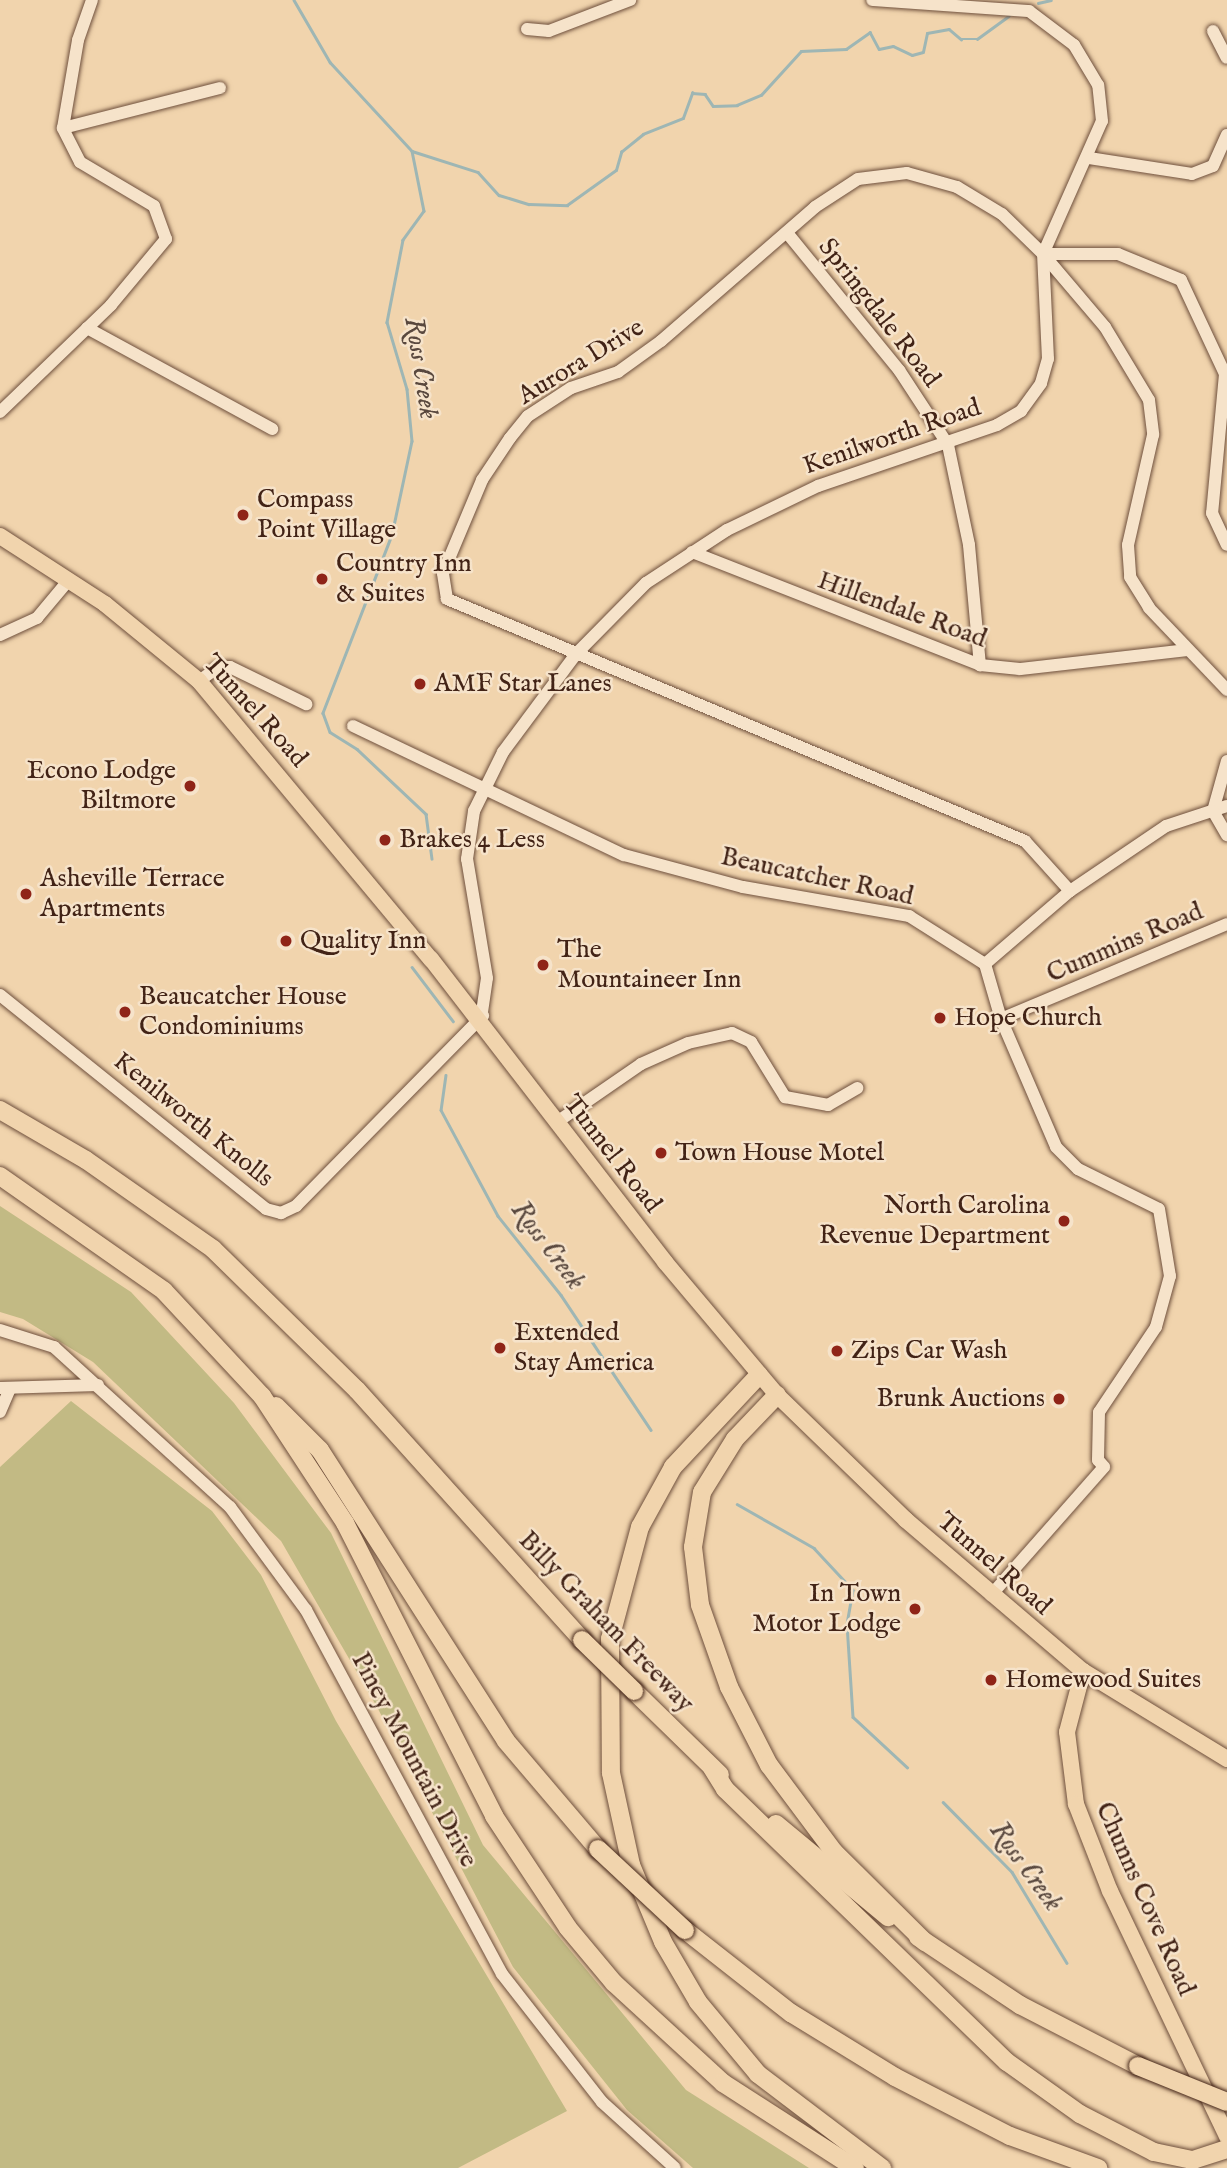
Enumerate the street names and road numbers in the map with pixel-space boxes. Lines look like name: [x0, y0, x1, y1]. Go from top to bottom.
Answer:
street label: Springdale Road: [811, 232, 947, 394]
street label: Aurora Drive: [512, 312, 650, 412]
street label: Kenilworth Road: [799, 392, 985, 482]
street label: Hillendale Road: [813, 565, 991, 655]
street label: Tunnel Road: [196, 648, 314, 774]
street label: Beaucatcher Road: [718, 841, 916, 913]
street label: Cummins Road: [1042, 896, 1208, 990]
street label: Kenilworth Knolls: [107, 1046, 279, 1194]
street label: Tunnel Road: [556, 1089, 668, 1219]
street label: Tunnel Road: [930, 1506, 1058, 1622]
street label: Billy Graham Freeway: [512, 1525, 700, 1719]
street label: Piney Mountain Drive: [344, 1647, 484, 1873]
street label: Chunns Cove Road: [1088, 1797, 1202, 2001]

